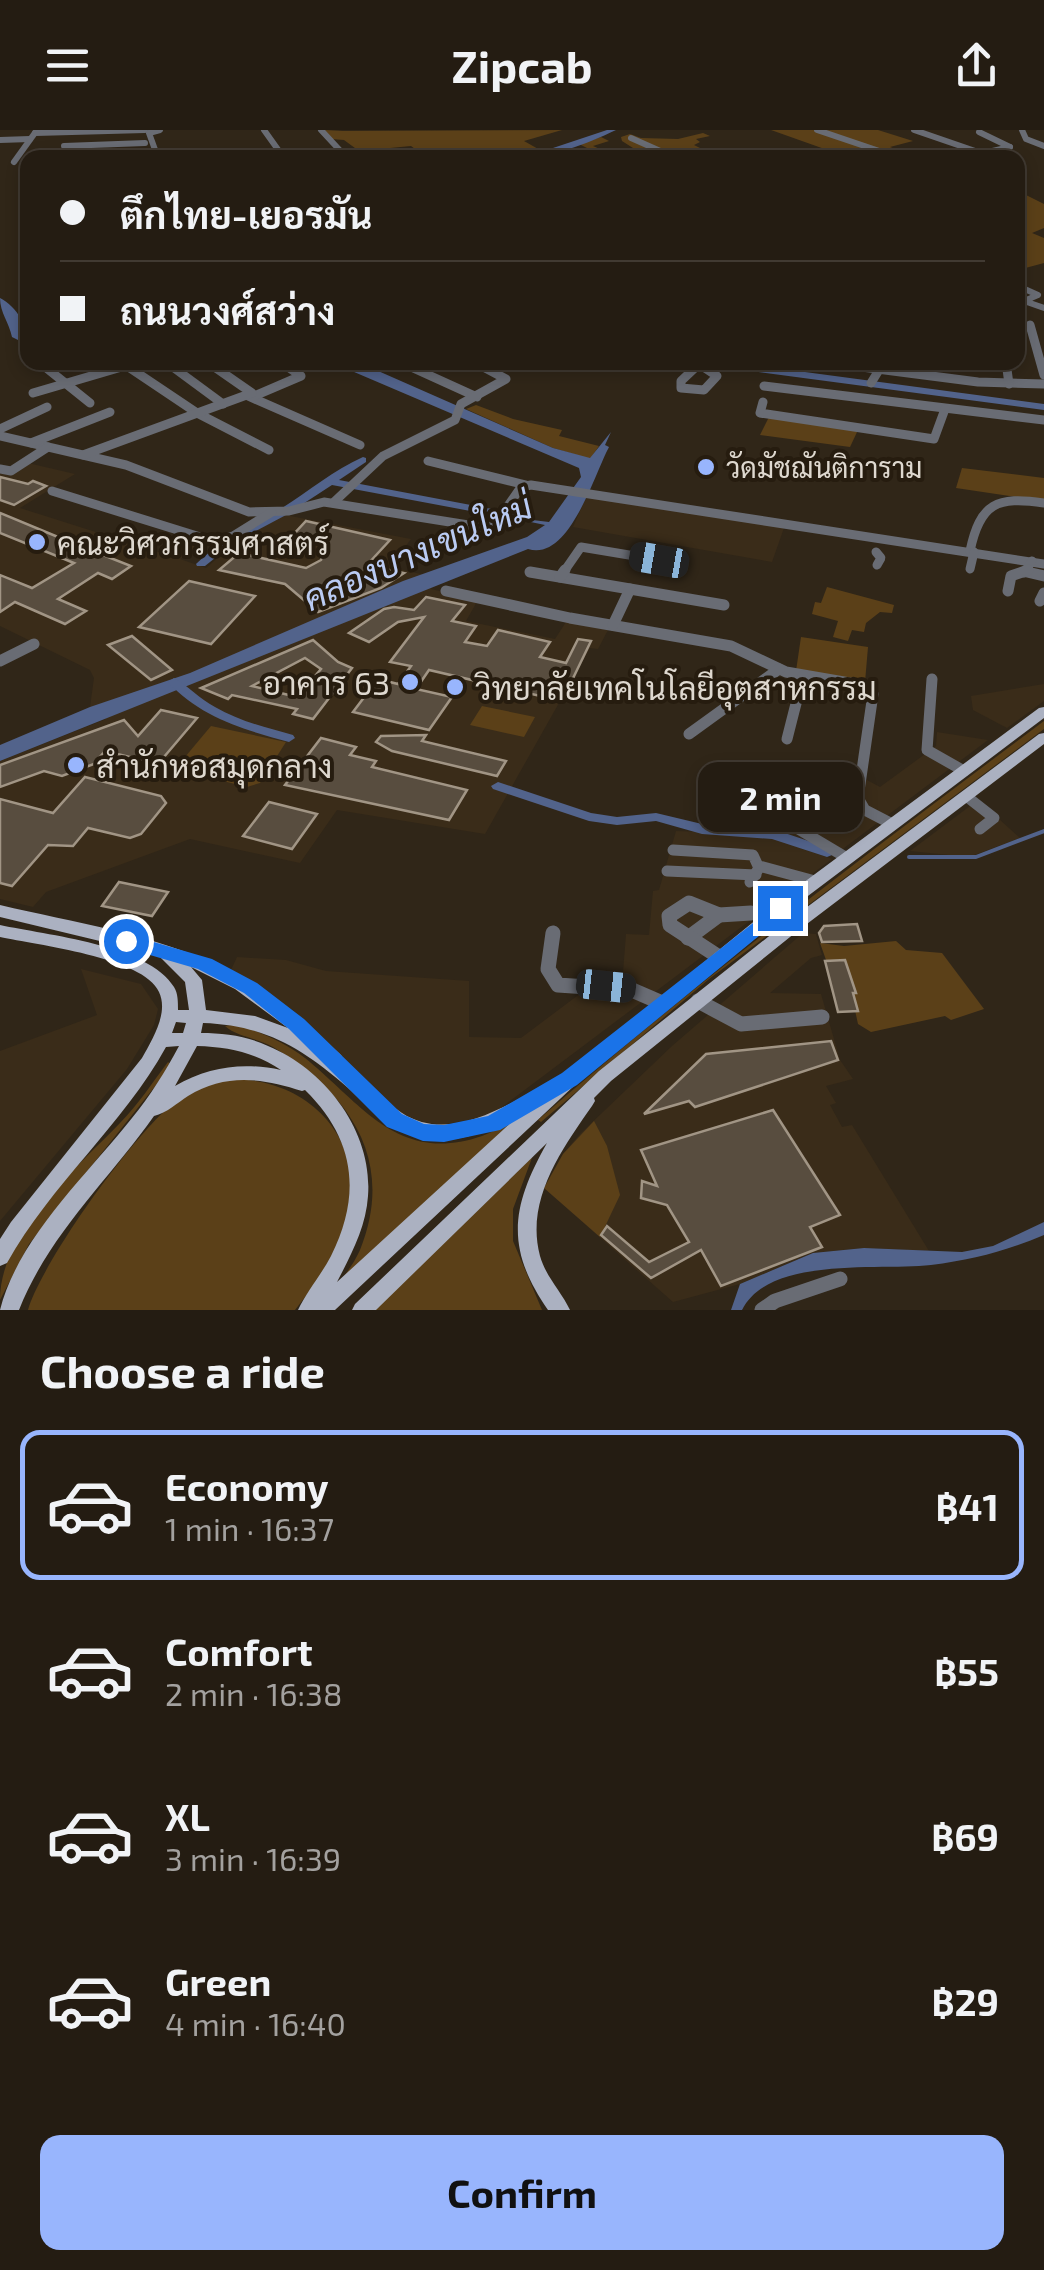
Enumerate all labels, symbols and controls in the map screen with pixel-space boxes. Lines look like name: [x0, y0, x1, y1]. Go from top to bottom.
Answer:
icon: menu: [40, 38, 95, 93]
text: Zipcab: [451, 38, 593, 92]
icon: share: [949, 38, 1004, 93]
text: ตึกไทย-เยอรมัน: [120, 191, 373, 237]
text: ถนนวงศ์สว่าง: [120, 287, 335, 333]
place label: วัดมัชฌันติการาม: [726, 450, 923, 484]
marker: วัดมัชฌันติการาม: [695, 456, 717, 478]
water label: คลองบางเขนใหม่: [296, 483, 540, 618]
place label: คณะวิศวกรรมศาสตร์: [57, 523, 329, 561]
marker: คณะวิศวกรรมศาสตร์: [26, 531, 48, 553]
car: [627, 540, 691, 580]
place label: อาคาร 63: [262, 663, 390, 701]
place label: วิทยาลัยเทคโนโลยีอุตสาหกรรม: [474, 668, 877, 711]
marker: อาคาร 63: [399, 671, 421, 693]
marker: วิทยาลัยเทคโนโลยีอุตสาหกรรม: [444, 676, 466, 698]
place label: สำนักหอสมุดกลาง: [96, 746, 332, 789]
marker: สำนักหอสมุดกลาง: [65, 754, 87, 776]
callout: 2 min: [698, 763, 862, 833]
text: 2 min: [740, 778, 821, 816]
route end: [758, 886, 803, 931]
route start: [104, 919, 149, 964]
car: [575, 968, 637, 1004]
text: Choose a ride: [40, 1343, 325, 1397]
icon: car: [45, 1460, 135, 1550]
text: Economy: [165, 1463, 329, 1509]
text: ฿41: [935, 1483, 999, 1529]
text: 1 min · 16:37: [165, 1509, 334, 1547]
icon: car: [45, 1625, 135, 1715]
text: Comfort: [165, 1628, 313, 1674]
text: ฿55: [934, 1648, 999, 1694]
text: 2 min · 16:38: [165, 1674, 342, 1712]
icon: car: [45, 1790, 135, 1880]
text: XL: [165, 1793, 210, 1839]
text: ฿69: [931, 1813, 999, 1859]
text: 3 min · 16:39: [165, 1839, 341, 1877]
icon: car: [45, 1955, 135, 2045]
text: Green: [165, 1958, 271, 2004]
text: ฿29: [932, 1978, 999, 2024]
text: 4 min · 16:40: [165, 2004, 346, 2042]
button: Confirm: [40, 2135, 1004, 2250]

